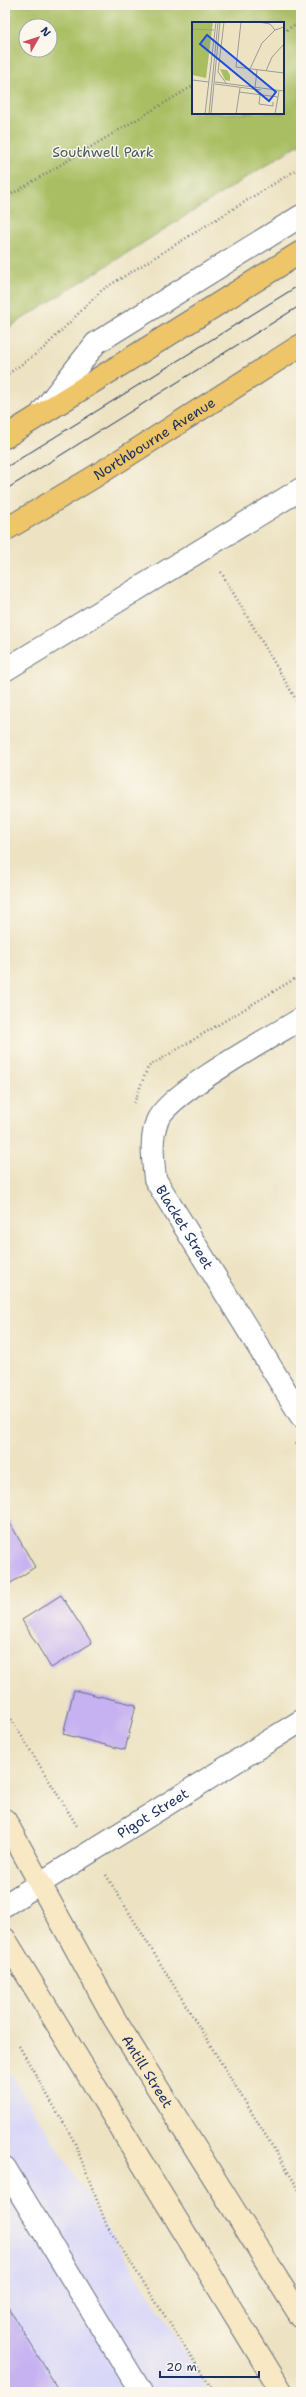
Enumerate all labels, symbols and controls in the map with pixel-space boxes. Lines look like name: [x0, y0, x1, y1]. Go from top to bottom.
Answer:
north arrow: [18, 18, 58, 58]
inset map: [192, 22, 284, 114]
text: N: [37, 24, 54, 40]
park label: Southwell Park: [52, 143, 154, 161]
street label: Northbourne Avenue: [90, 393, 219, 484]
street label: Blacket Street: [152, 1182, 217, 1273]
street label: Pigot Street: [114, 1784, 192, 1842]
street label: Antill Street: [118, 2032, 177, 2111]
scale bar: [160, 2353, 259, 2379]
text: 20 m: [166, 2359, 197, 2375]

